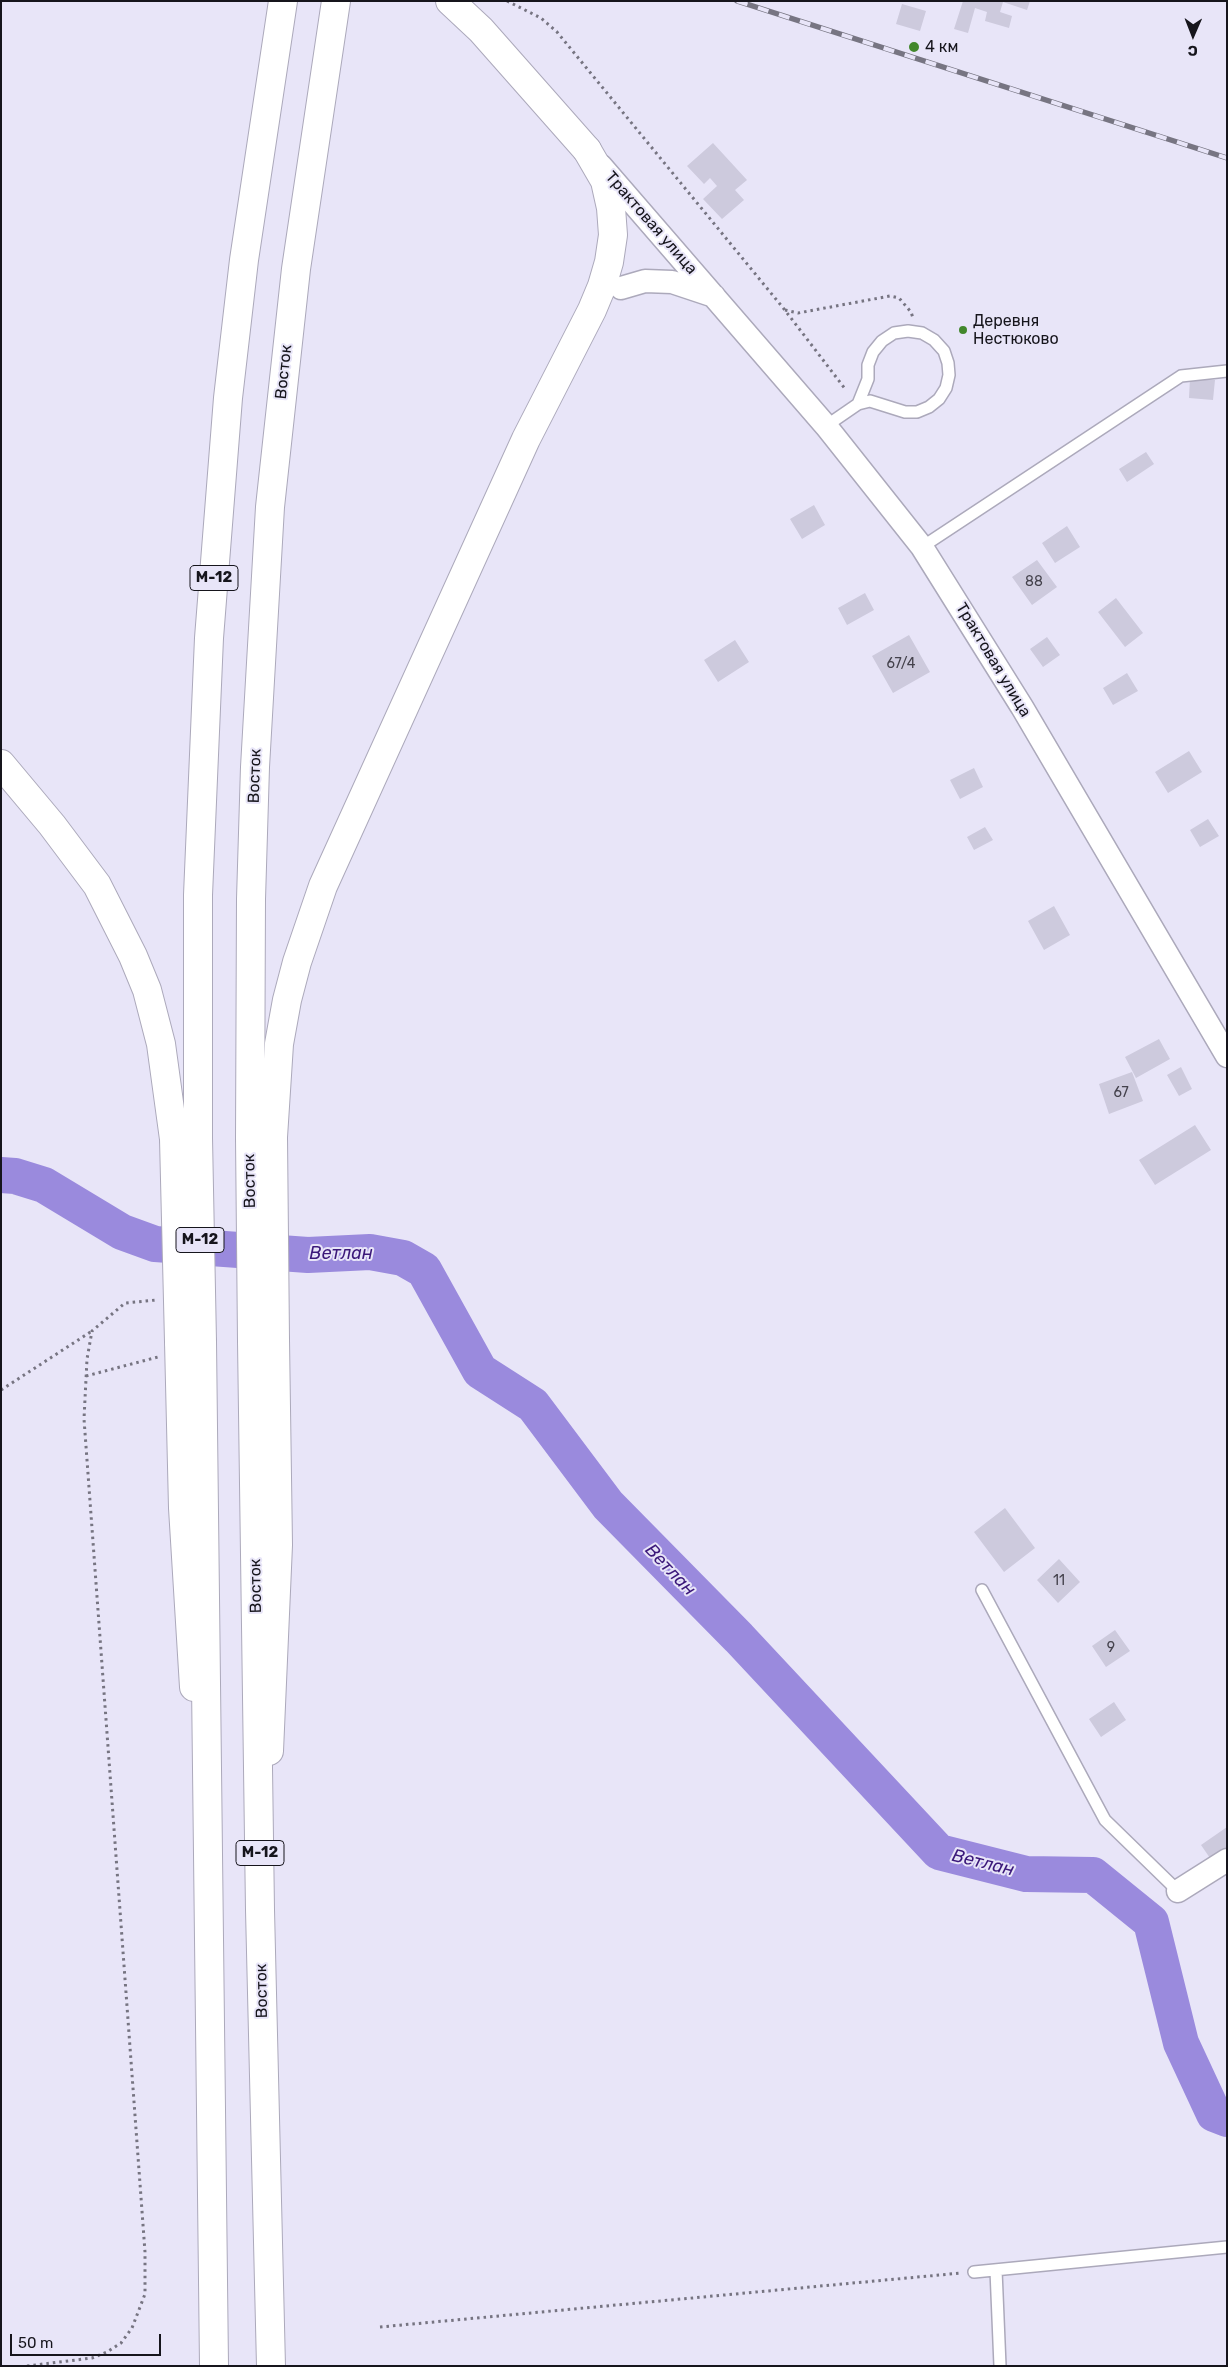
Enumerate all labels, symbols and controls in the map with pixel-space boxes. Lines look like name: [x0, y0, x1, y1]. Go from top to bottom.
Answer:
north arrow: [1168, 10, 1218, 60]
place label: 4 км: [925, 37, 958, 57]
marker: 4 км: [907, 40, 921, 54]
text: С: [1188, 42, 1198, 59]
street label: Трактовая улица: [601, 168, 701, 278]
place label: Деревня Нестюково: [973, 311, 1059, 349]
marker: Деревня Нестюково: [957, 324, 969, 336]
street label: Восток: [272, 344, 296, 400]
road number: М-12: [190, 566, 238, 590]
house number: 88: [1025, 574, 1043, 590]
street label: Трактовая улица: [951, 599, 1035, 721]
house number: 67/4: [887, 656, 915, 672]
street label: Восток: [244, 748, 266, 804]
house number: 67: [1113, 1085, 1129, 1101]
street label: Восток: [240, 1154, 260, 1208]
road number: М-12: [176, 1228, 224, 1252]
water label: Ветлан: [309, 1243, 373, 1265]
water label: Ветлан: [640, 1540, 700, 1600]
street label: Восток: [246, 1559, 266, 1613]
house number: 11: [1053, 1573, 1065, 1589]
house number: 9: [1107, 1640, 1115, 1656]
road number: М-12: [236, 1840, 284, 1866]
water label: Ветлан: [950, 1845, 1016, 1881]
street label: Восток: [252, 1964, 272, 2018]
scale bar: [12, 2324, 164, 2356]
text: 50 m: [18, 2334, 53, 2352]

